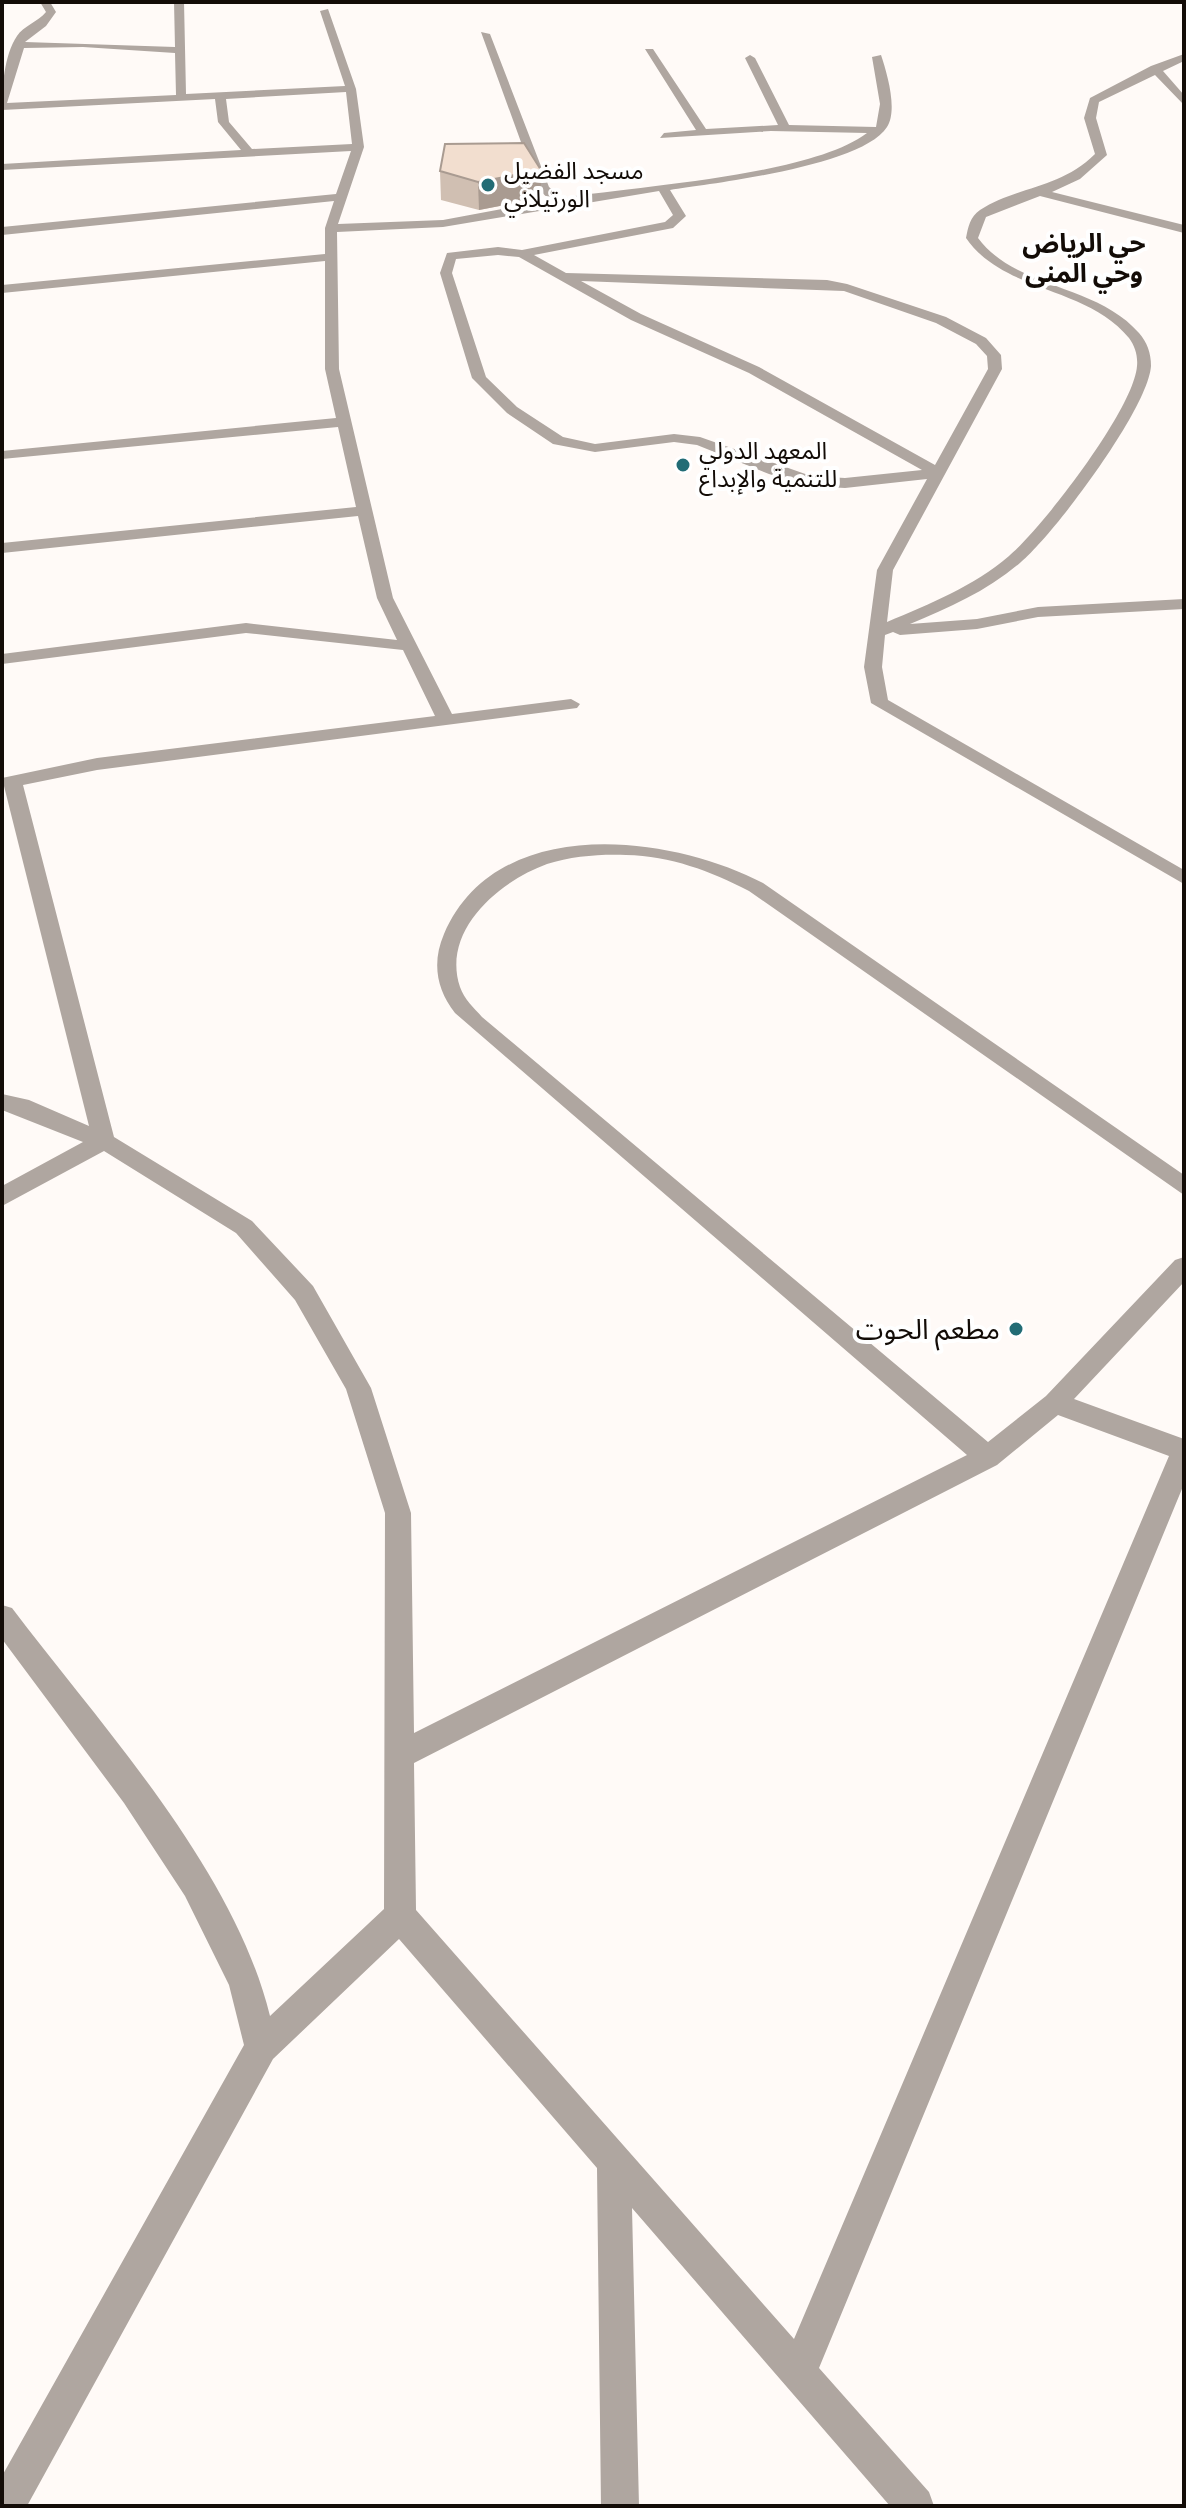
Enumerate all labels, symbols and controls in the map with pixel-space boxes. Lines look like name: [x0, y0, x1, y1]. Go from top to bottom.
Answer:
place label: مسجد الفضيل الورتيلاني: [504, 157, 644, 218]
marker: مسجد الفضيل الورتيلاني: [479, 176, 497, 194]
district label: حي الرياض وحي المنى: [1022, 228, 1146, 294]
place label: المعهد الدولي للتنمية والإبداع: [699, 437, 837, 496]
marker: المعهد الدولي للتنمية والإبداع: [674, 456, 692, 474]
place label: مطعم الحوت: [856, 1313, 1000, 1351]
marker: مطعم الحوت: [1007, 1320, 1025, 1338]

